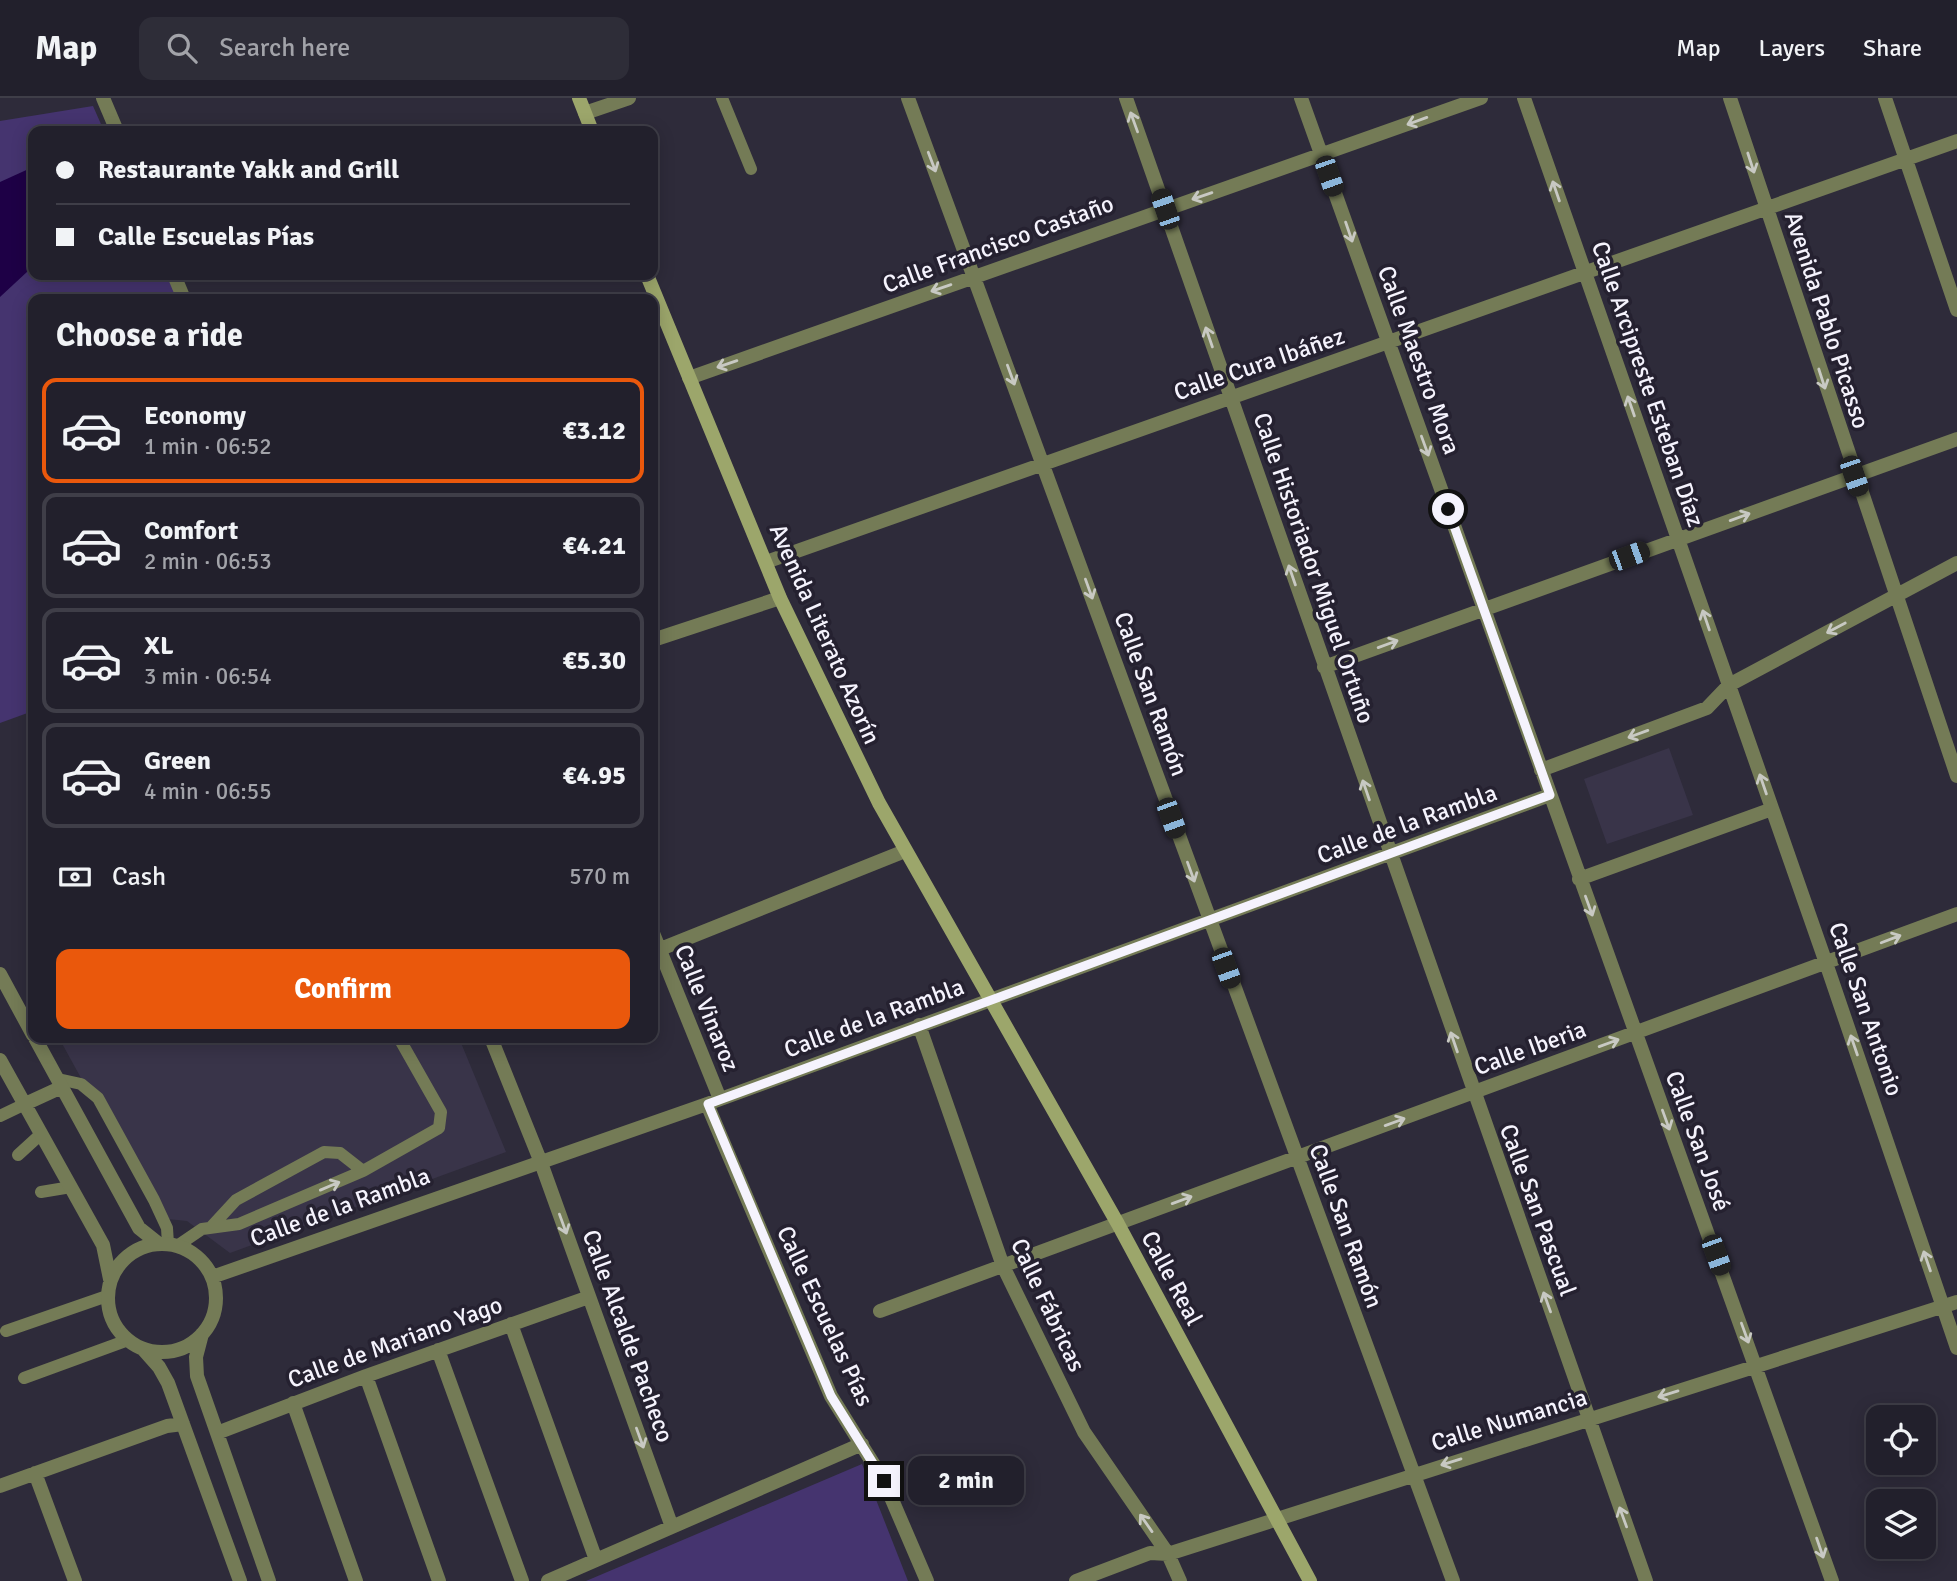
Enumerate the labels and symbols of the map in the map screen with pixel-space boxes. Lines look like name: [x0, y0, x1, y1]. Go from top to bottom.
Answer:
one-way arrow: [1127, 112, 1139, 134]
one-way arrow: [1406, 116, 1428, 128]
one-way arrow: [926, 150, 939, 172]
one-way arrow: [1746, 151, 1758, 173]
car: [1313, 153, 1346, 199]
one-way arrow: [1549, 180, 1561, 202]
car: [1149, 186, 1182, 232]
street label: Calle Francisco Castaño: [878, 188, 1118, 300]
one-way arrow: [1191, 191, 1213, 203]
street label: Avenida Pablo Picasso: [1778, 208, 1876, 432]
one-way arrow: [1344, 220, 1356, 242]
street label: Calle Arcipreste Esteban Díaz: [1585, 237, 1711, 531]
street label: Calle Maestro Mora: [1371, 262, 1467, 458]
one-way arrow: [931, 283, 953, 295]
street label: Calle Cura Ibáñez: [1170, 321, 1348, 407]
one-way arrow: [1202, 327, 1215, 348]
one-way arrow: [716, 359, 738, 371]
one-way arrow: [1006, 364, 1018, 386]
one-way arrow: [1816, 368, 1829, 390]
one-way arrow: [1624, 395, 1636, 417]
street label: Calle Historiador Miguel Ortuño: [1247, 409, 1381, 727]
one-way arrow: [1420, 434, 1432, 456]
car: [1838, 453, 1871, 499]
route start: [1432, 493, 1464, 525]
one-way arrow: [1728, 509, 1750, 522]
street label: Avenida Literato Azorín: [763, 519, 887, 749]
car: [1606, 539, 1653, 573]
one-way arrow: [1285, 565, 1297, 587]
one-way arrow: [1084, 577, 1096, 599]
street label: Calle San Ramón: [1107, 608, 1195, 780]
one-way arrow: [1699, 610, 1711, 632]
one-way arrow: [1826, 621, 1847, 635]
one-way arrow: [1376, 636, 1398, 649]
one-way arrow: [1627, 729, 1649, 741]
one-way arrow: [1756, 773, 1769, 795]
street label: Calle de la Rambla: [1313, 778, 1501, 870]
one-way arrow: [1359, 780, 1371, 802]
car: [1154, 795, 1189, 841]
one-way arrow: [1185, 861, 1198, 883]
one-way arrow: [1584, 894, 1596, 916]
street label: Calle San Antonio: [1822, 918, 1910, 1100]
one-way arrow: [1880, 931, 1901, 944]
street label: Calle Vinaroz: [668, 940, 746, 1076]
car: [1209, 945, 1244, 991]
street label: Calle de la Rambla: [780, 972, 968, 1064]
street label: Calle Iberia: [1470, 1014, 1590, 1082]
one-way arrow: [1447, 1031, 1460, 1053]
one-way arrow: [1847, 1034, 1860, 1056]
one-way arrow: [1597, 1036, 1619, 1049]
street label: Calle San José: [1659, 1067, 1737, 1215]
one-way arrow: [1661, 1108, 1674, 1130]
one-way arrow: [1384, 1115, 1406, 1127]
street label: Calle San Pascual: [1493, 1120, 1583, 1300]
street label: Calle San Ramón: [1302, 1140, 1390, 1312]
street label: Calle de la Rambla: [246, 1161, 434, 1253]
one-way arrow: [319, 1178, 340, 1191]
one-way arrow: [1170, 1193, 1192, 1206]
one-way arrow: [558, 1212, 570, 1234]
street label: Calle Escuelas Pías: [770, 1221, 880, 1411]
street label: Calle Alcalde Pacheco: [576, 1226, 680, 1446]
street label: Calle Real: [1135, 1226, 1209, 1330]
car: [1699, 1232, 1734, 1278]
street label: Calle Fábricas: [1004, 1234, 1092, 1376]
one-way arrow: [1920, 1250, 1932, 1272]
street label: Calle de Mariano Yago: [284, 1289, 506, 1395]
one-way arrow: [1540, 1292, 1552, 1314]
one-way arrow: [1739, 1322, 1752, 1344]
street label: Calle Numancia: [1427, 1382, 1591, 1458]
one-way arrow: [1657, 1388, 1679, 1401]
one-way arrow: [635, 1427, 648, 1448]
callout: 2 min: [908, 1456, 1024, 1506]
one-way arrow: [1440, 1456, 1462, 1469]
route end: [868, 1465, 900, 1497]
one-way arrow: [1616, 1506, 1628, 1528]
one-way arrow: [1138, 1514, 1153, 1533]
one-way arrow: [1815, 1536, 1827, 1558]

